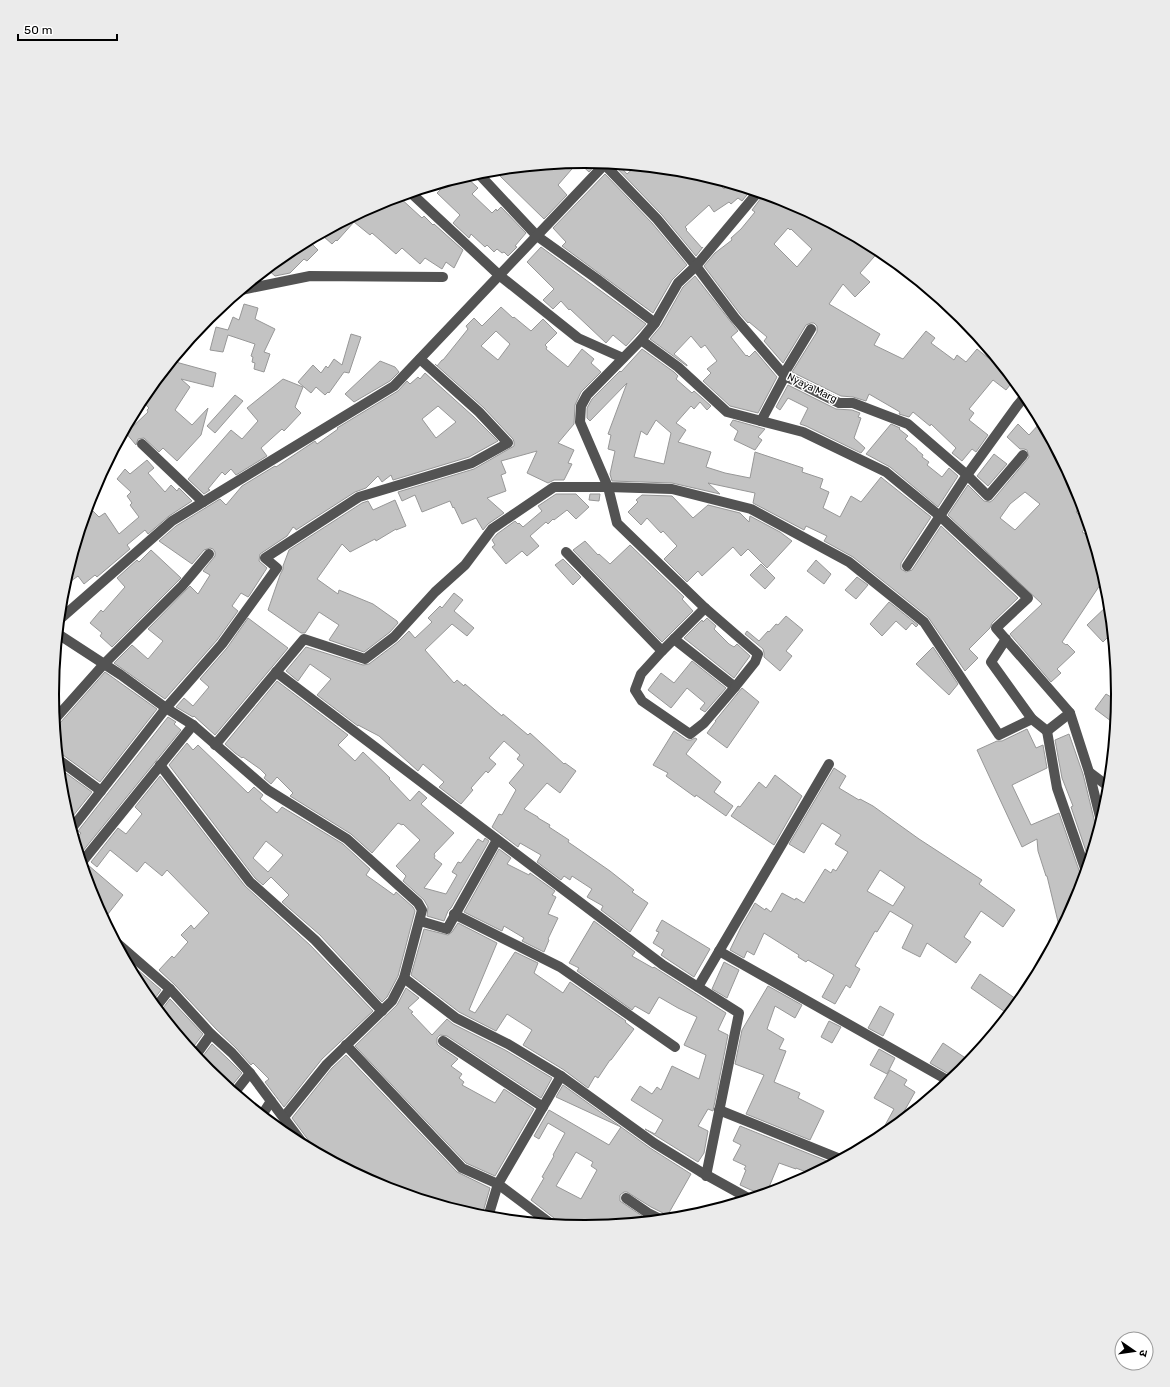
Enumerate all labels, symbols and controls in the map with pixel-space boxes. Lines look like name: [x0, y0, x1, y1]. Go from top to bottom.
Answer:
scale bar: [18, 16, 117, 42]
text: 50 m: [24, 23, 52, 37]
street label: Nyaya Marg: [785, 371, 839, 405]
north arrow: [1114, 1331, 1154, 1371]
text: उ: [1136, 1349, 1150, 1358]

